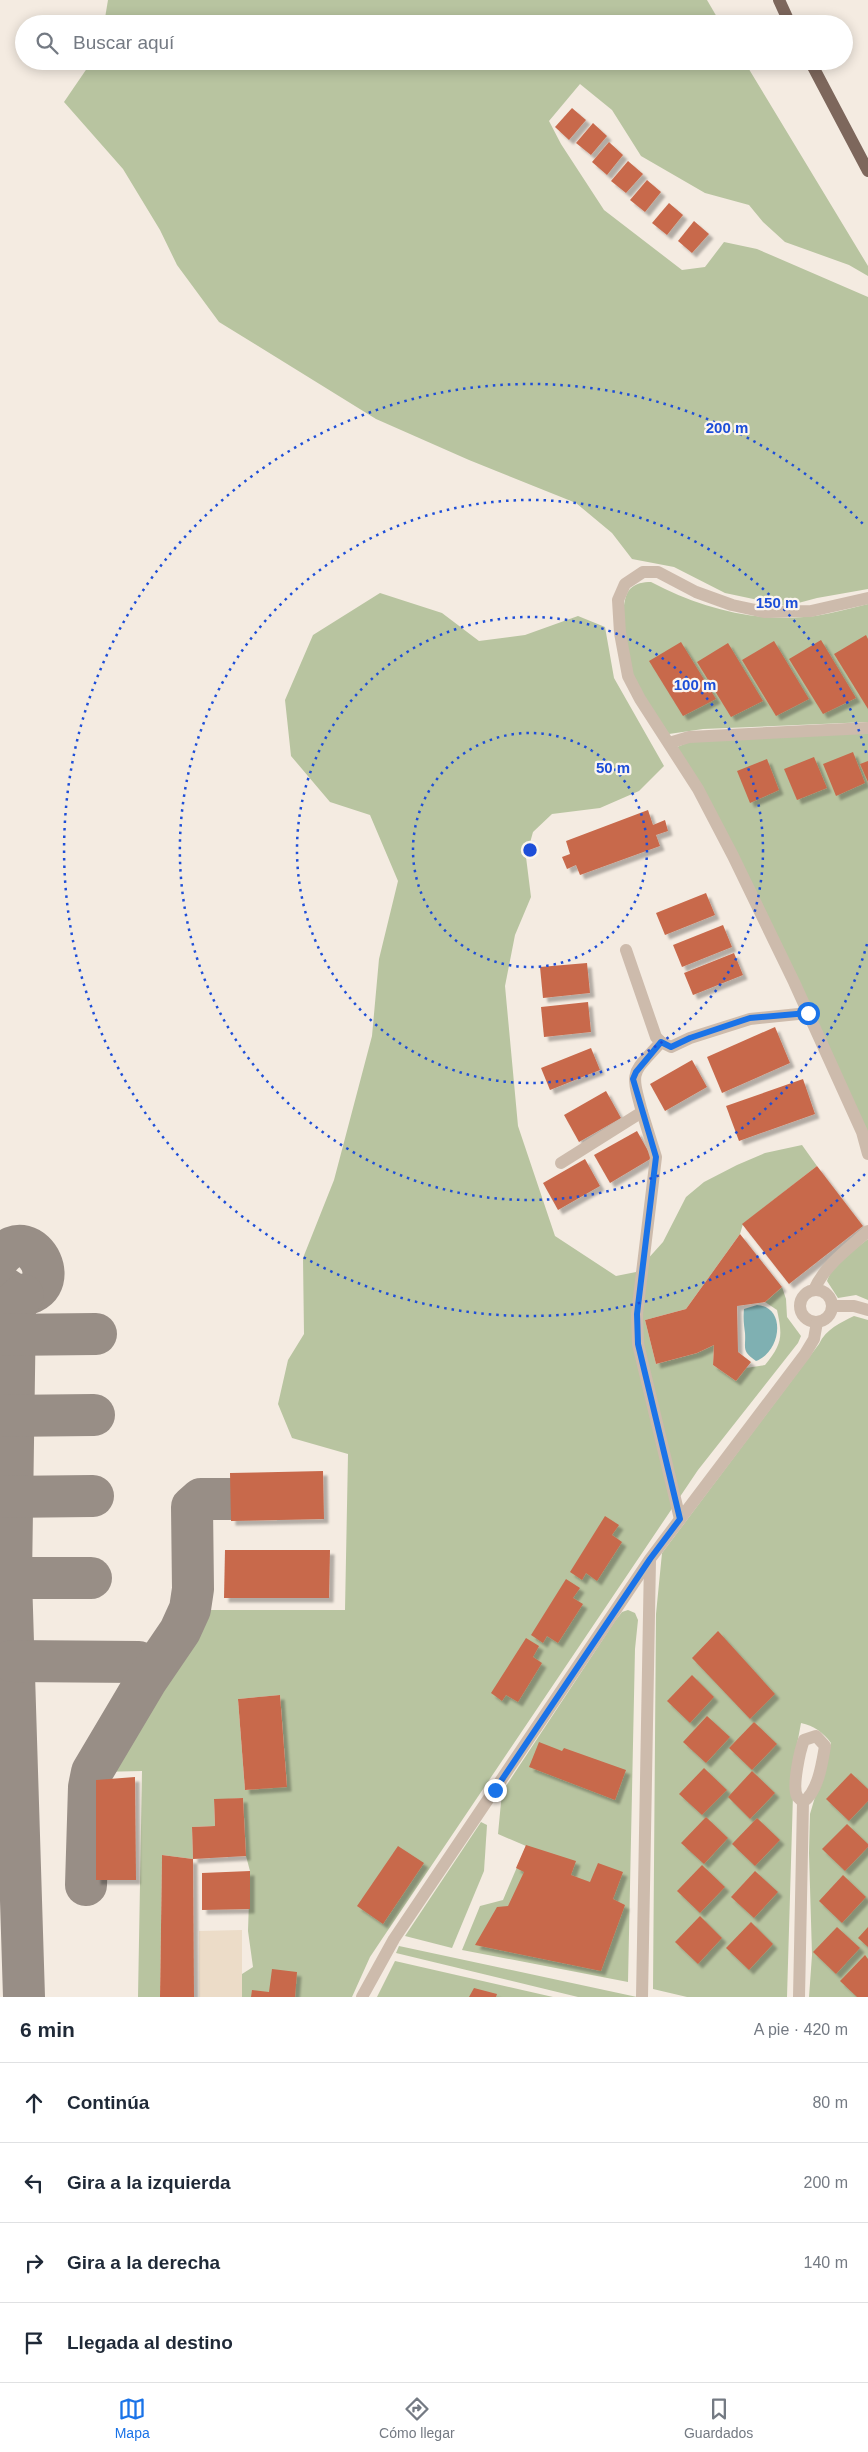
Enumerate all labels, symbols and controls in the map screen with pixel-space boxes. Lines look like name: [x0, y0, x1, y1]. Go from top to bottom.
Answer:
search box: [15, 15, 853, 70]
icon: search: [33, 29, 61, 57]
text: Buscar aquí: [73, 32, 174, 53]
text: 200 m: [706, 419, 748, 436]
text: 150 m: [756, 594, 798, 611]
text: 100 m: [674, 676, 716, 693]
text: 50 m: [596, 759, 630, 776]
centre of rings: [521, 841, 539, 859]
route start: [797, 1002, 820, 1025]
route end: [484, 1779, 507, 1802]
text: 6 min: [20, 2018, 75, 2041]
text: A pie · 420 m: [754, 2021, 848, 2038]
icon: ahead: [20, 2089, 48, 2117]
text: Continúa: [67, 2092, 149, 2113]
text: 80 m: [812, 2094, 848, 2111]
icon: left: [20, 2169, 48, 2197]
text: Gira a la izquierda: [67, 2172, 231, 2193]
text: 200 m: [804, 2174, 848, 2191]
icon: right: [20, 2249, 48, 2277]
text: Gira a la derecha: [67, 2252, 220, 2273]
text: 140 m: [804, 2254, 848, 2271]
icon: arrive: [20, 2329, 48, 2357]
text: Llegada al destino: [67, 2332, 233, 2353]
tab: Mapa: [115, 2395, 150, 2441]
tab: Cómo llegar: [379, 2395, 455, 2441]
tab: Guardados: [684, 2395, 753, 2441]

